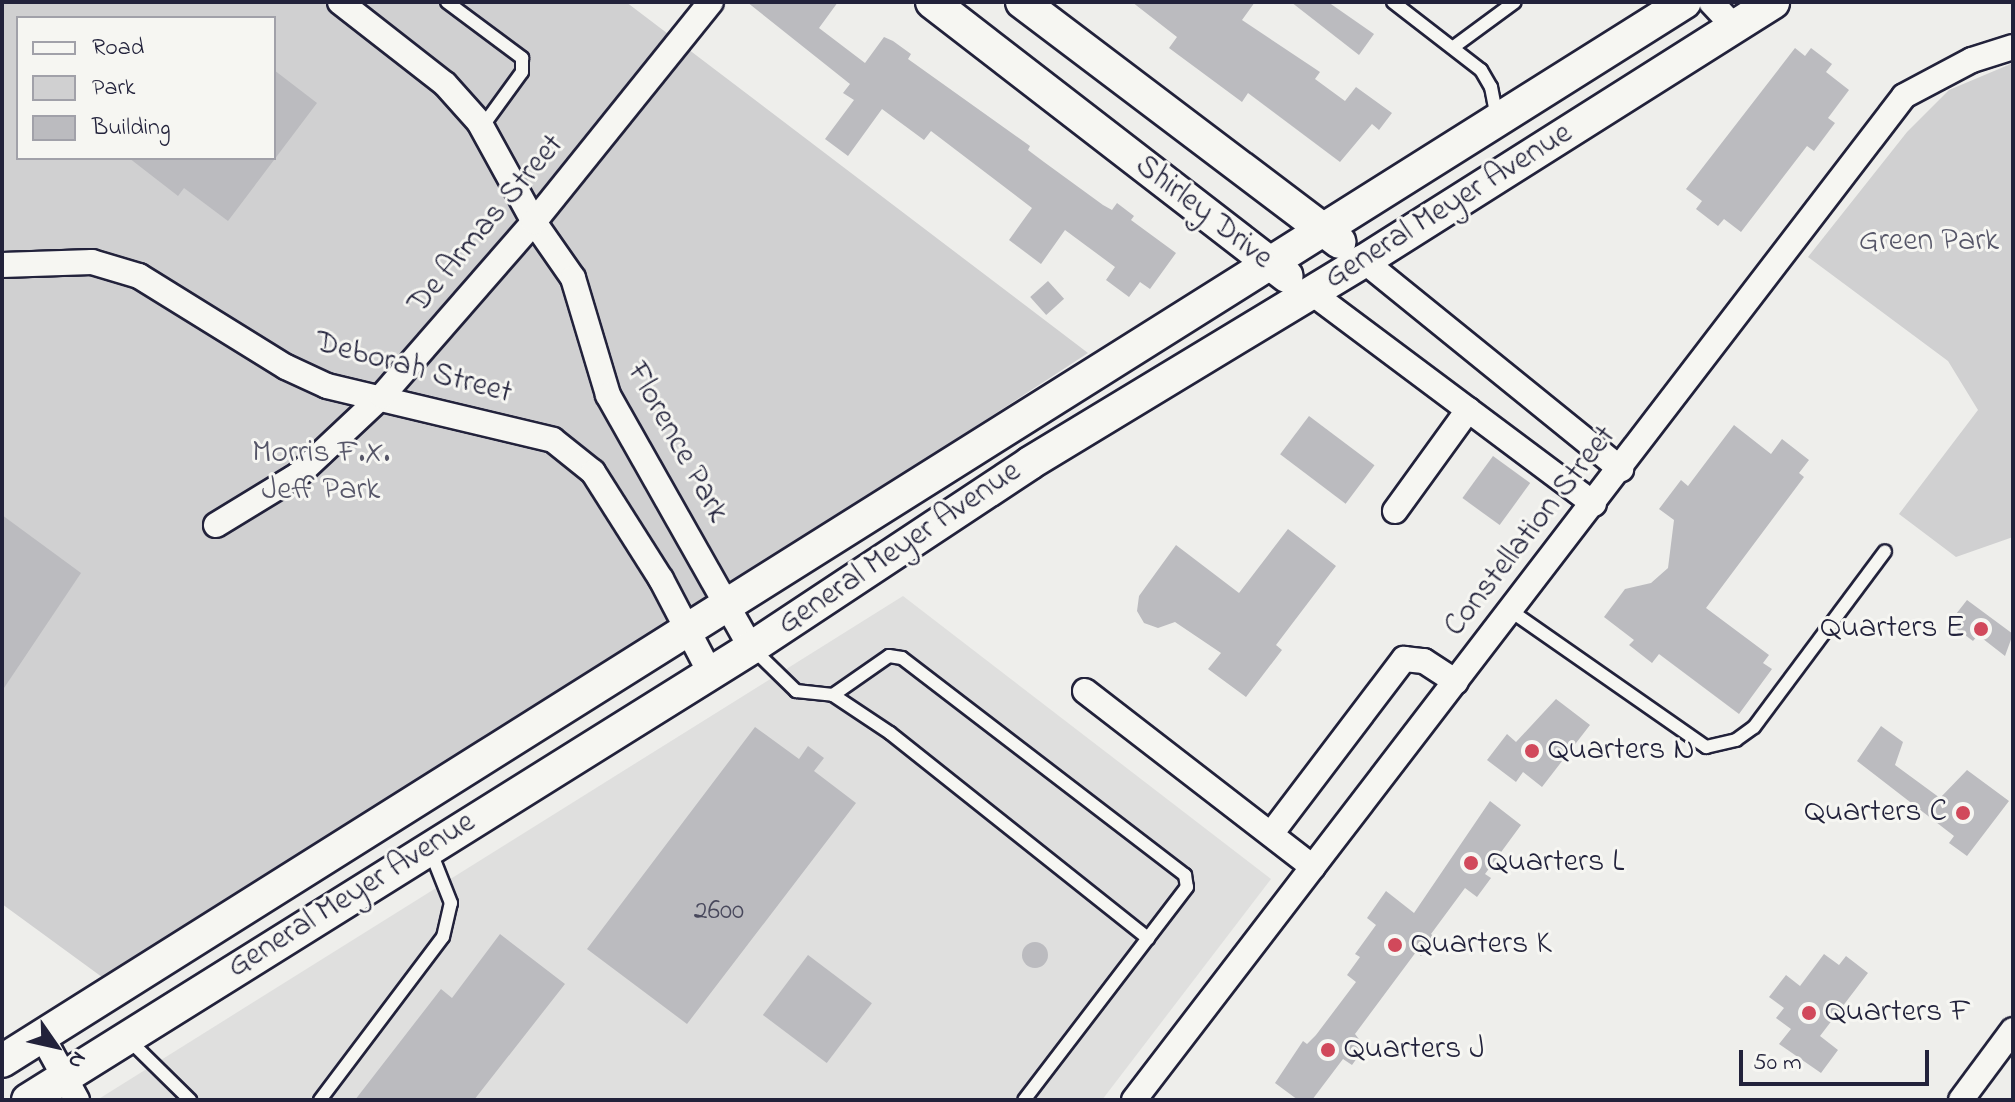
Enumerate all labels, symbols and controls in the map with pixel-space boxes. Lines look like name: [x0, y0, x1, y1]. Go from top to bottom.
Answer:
legend: [16, 16, 276, 160]
text: Road: [92, 31, 144, 66]
text: Park: [92, 71, 135, 106]
text: Building: [92, 111, 171, 146]
street label: General Meyer Avenue: [1318, 115, 1580, 299]
street label: De Armas Street: [401, 127, 573, 323]
street label: Shirley Drive: [1127, 147, 1279, 279]
park label: Green Park: [1859, 223, 1999, 261]
street label: Deborah Street: [310, 324, 516, 414]
street label: Florence Park: [616, 356, 736, 530]
street label: Constellation Street: [1437, 419, 1625, 645]
park label: Morris F.X. Jeff Park: [252, 436, 390, 511]
street label: General Meyer Avenue: [771, 454, 1029, 644]
place label: Quarters E: [1820, 610, 1965, 648]
marker: Quarters E: [1972, 620, 1990, 638]
place label: Quarters N: [1548, 732, 1695, 770]
marker: Quarters N: [1523, 742, 1541, 760]
place label: Quarters C: [1804, 794, 1947, 832]
street label: General Meyer Avenue: [221, 804, 483, 988]
marker: Quarters C: [1954, 804, 1972, 822]
place label: Quarters L: [1487, 844, 1624, 882]
marker: Quarters L: [1462, 854, 1480, 872]
house number: 2600: [694, 895, 744, 929]
place label: Quarters K: [1411, 926, 1552, 964]
marker: Quarters K: [1386, 936, 1404, 954]
place label: Quarters F: [1825, 994, 1971, 1032]
marker: Quarters F: [1800, 1004, 1818, 1022]
north arrow: [16, 1006, 96, 1086]
place label: Quarters J: [1344, 1031, 1485, 1069]
scale bar: [1743, 1034, 1933, 1084]
marker: Quarters J: [1319, 1041, 1337, 1059]
text: N: [58, 1044, 93, 1075]
text: 50 m: [1753, 1046, 1802, 1081]

